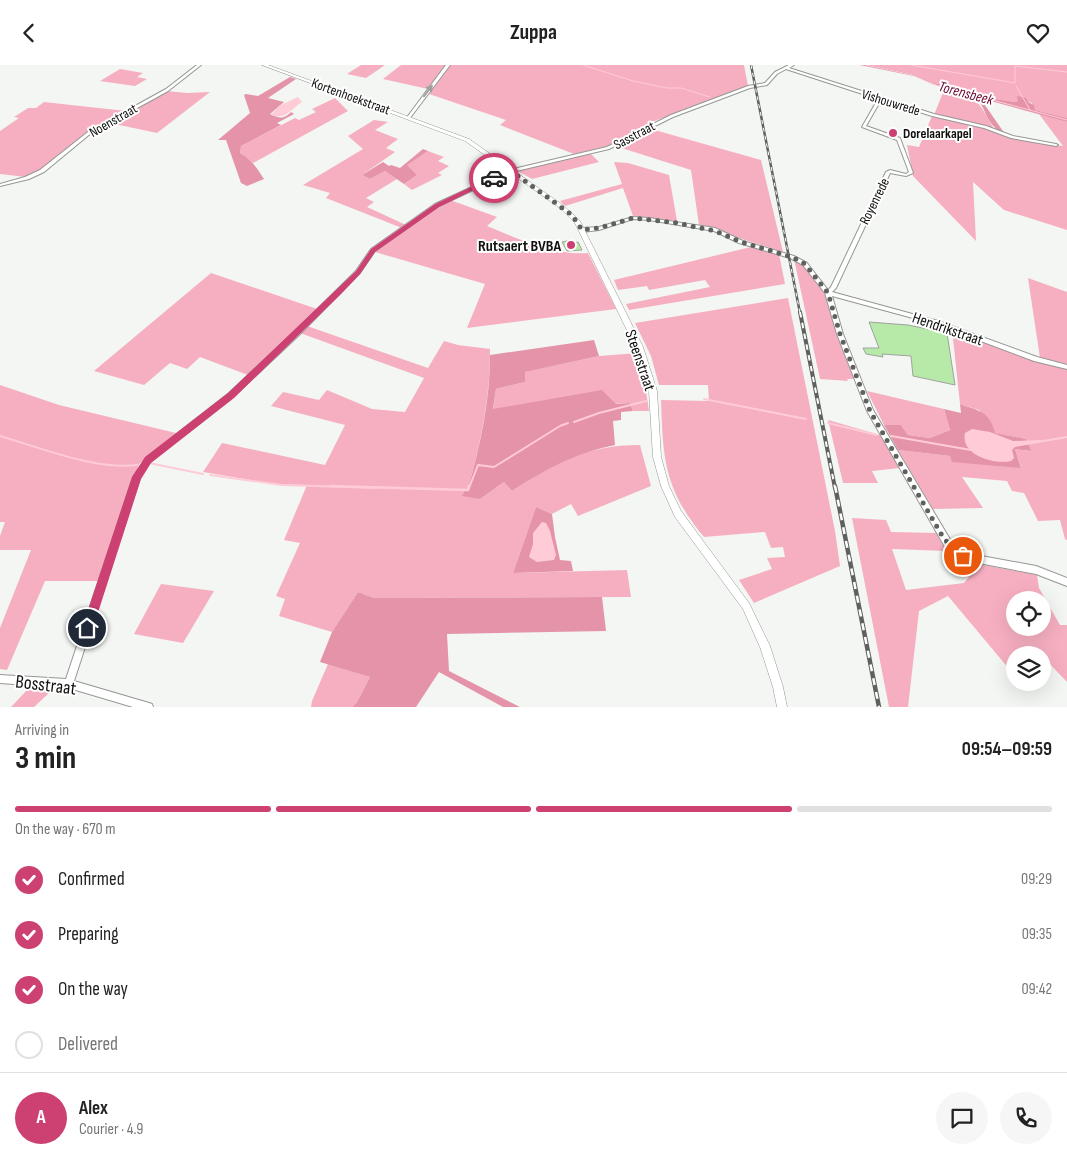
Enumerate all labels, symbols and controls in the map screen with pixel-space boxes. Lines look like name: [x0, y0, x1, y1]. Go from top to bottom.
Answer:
icon: back: [15, 19, 43, 47]
text: Zuppa: [510, 19, 557, 46]
icon: heart: [1024, 19, 1052, 47]
street label: Kortenhoekstraat: [309, 74, 393, 119]
water label: Torensbeek: [936, 77, 996, 110]
one-way arrow: [423, 85, 434, 98]
street label: Vishouwrede: [860, 86, 922, 119]
street label: Noenstraat: [86, 100, 140, 141]
street label: Sasstraat: [611, 118, 658, 153]
place label: Dorelaarkapel: [903, 125, 972, 142]
marker: Dorelaarkapel: [887, 127, 899, 139]
courier: [469, 153, 519, 203]
icon: car: [480, 164, 508, 192]
street label: Royenrede: [856, 175, 893, 227]
place label: Rutsaert BVBA: [478, 237, 561, 256]
marker: Rutsaert BVBA: [565, 239, 577, 251]
street label: Hendrikstraat: [910, 308, 986, 350]
street label: Steenstraat: [620, 327, 659, 394]
pin: [942, 535, 984, 577]
icon: bag: [949, 542, 977, 570]
map controls: [1006, 591, 1051, 691]
button: locate: [1006, 591, 1051, 636]
pin: [66, 607, 108, 649]
icon: home: [73, 614, 101, 642]
button: layers: [1006, 646, 1051, 691]
street label: Bosstraat: [14, 670, 78, 701]
text: Arriving in: [15, 721, 69, 740]
text: 09:54–09:59: [962, 738, 1052, 761]
text: 3 min: [15, 739, 76, 778]
text: On the way · 670 m: [15, 820, 115, 839]
icon: check: [15, 866, 43, 894]
text: Confirmed: [58, 868, 125, 891]
text: 09:29: [1021, 870, 1052, 889]
icon: check: [15, 921, 43, 949]
text: Preparing: [58, 923, 119, 946]
text: 09:35: [1022, 925, 1052, 944]
icon: check: [15, 976, 43, 1004]
text: On the way: [58, 978, 128, 1001]
text: 09:42: [1021, 980, 1052, 999]
text: Delivered: [58, 1033, 118, 1056]
button: chat: [936, 1092, 988, 1144]
button: phone: [1000, 1092, 1052, 1144]
text: Alex: [79, 1097, 108, 1120]
text: A: [36, 1106, 46, 1129]
text: Courier · 4.9: [79, 1120, 143, 1139]

